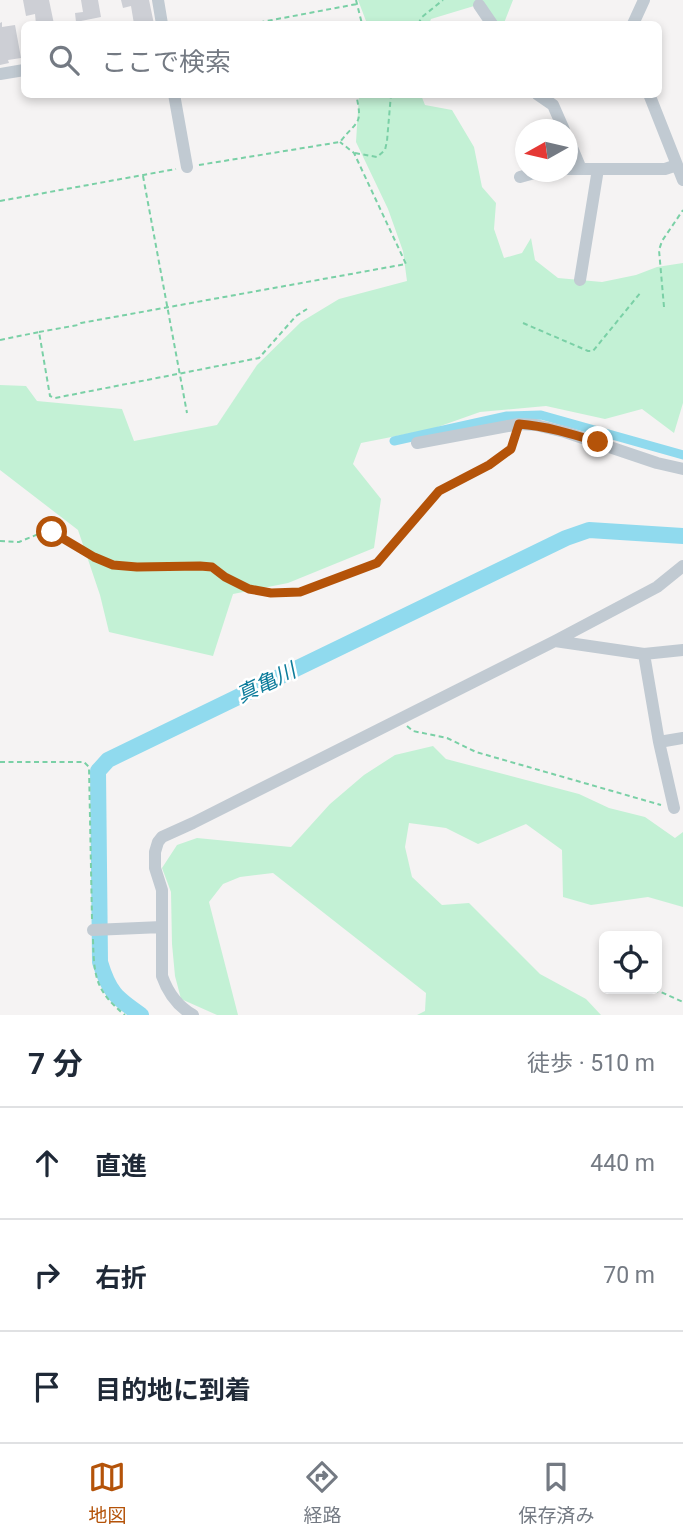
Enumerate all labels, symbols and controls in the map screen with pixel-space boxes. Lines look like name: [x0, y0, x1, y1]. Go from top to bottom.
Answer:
search box: [21, 21, 662, 98]
icon: search: [45, 41, 83, 79]
text: ここで検索: [101, 47, 231, 77]
north arrow: [515, 119, 578, 182]
route end: [582, 426, 613, 457]
route start: [36, 516, 67, 547]
water label: 真亀川: [232, 658, 301, 708]
map controls: [599, 931, 662, 994]
button: locate: [599, 931, 662, 994]
text: 7 分: [28, 1046, 83, 1081]
text: 徒歩 · 510 m: [527, 1050, 655, 1077]
icon: ahead: [28, 1144, 66, 1182]
text: 440 m: [590, 1150, 655, 1177]
text: 直進: [95, 1151, 147, 1181]
icon: right: [28, 1256, 66, 1294]
text: 70 m: [603, 1262, 655, 1289]
text: 右折: [95, 1263, 147, 1293]
icon: arrive: [28, 1368, 66, 1406]
text: 目的地に到着: [95, 1375, 251, 1405]
tab: 地図: [88, 1458, 127, 1527]
tab: 経路: [303, 1458, 342, 1527]
tab: 保存済み: [518, 1458, 595, 1527]

